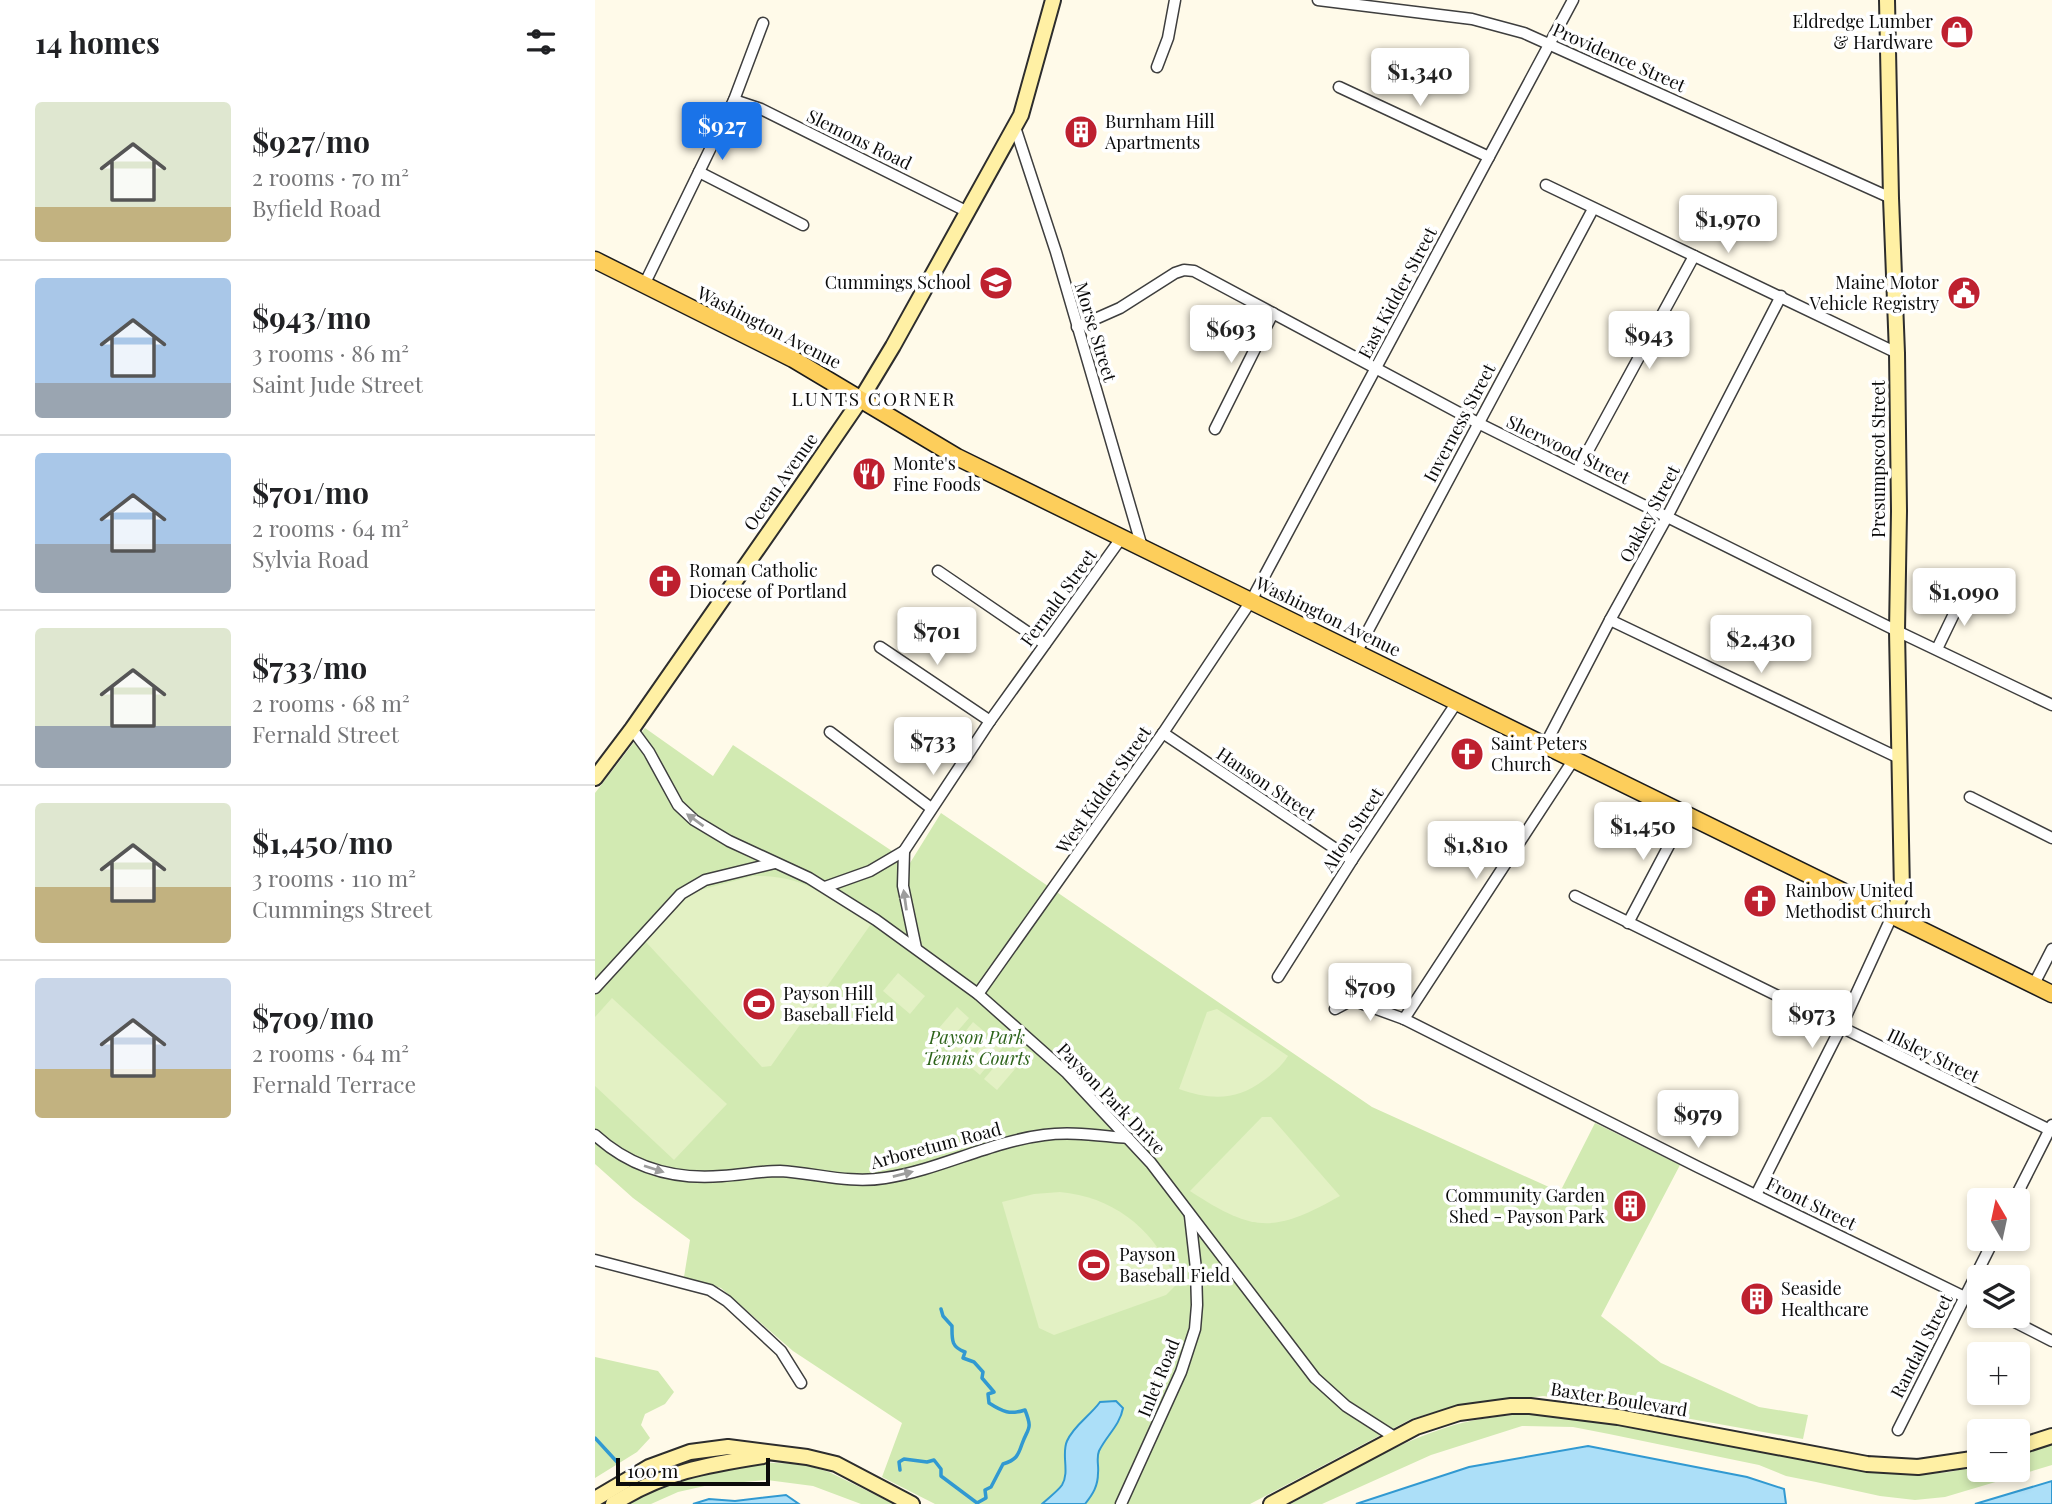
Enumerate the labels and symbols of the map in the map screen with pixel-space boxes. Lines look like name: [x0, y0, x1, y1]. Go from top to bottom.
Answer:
place label: Eldredge Lumber & Hardware: [1792, 9, 1933, 54]
shop icon: Eldredge Lumber & Hardware: [1938, 13, 1976, 51]
street label: Providence Street: [1549, 17, 1690, 97]
pin: $1,340: [1363, 48, 1477, 108]
pin: $927: [681, 102, 763, 162]
street label: Slemons Road: [803, 103, 916, 175]
place label: Burnham Hill Apartments: [1104, 109, 1215, 154]
building icon: Burnham Hill Apartments: [1062, 113, 1100, 151]
pin: $1,970: [1671, 196, 1785, 255]
street label: East Kidder Street: [1352, 222, 1442, 363]
school or university icon: Cummings School: [977, 264, 1015, 302]
place label: Cummings School: [825, 270, 971, 294]
place label: Maine Motor Vehicle Registry: [1808, 270, 1939, 315]
public building icon: Maine Motor Vehicle Registry: [1945, 274, 1983, 312]
street label: Morse Street: [1069, 279, 1123, 385]
street label: Washington Avenue: [692, 280, 846, 374]
pin: $693: [1190, 306, 1272, 365]
pin: $943: [1608, 312, 1690, 371]
street label: Inverness Street: [1418, 358, 1501, 486]
street label: Presumpscot Street: [1866, 379, 1890, 538]
district label: LUNTS CORNER: [792, 385, 956, 411]
street label: Sherwood Street: [1503, 409, 1635, 490]
street label: Ocean Avenue: [738, 428, 823, 535]
place label: Monte's Fine Foods: [893, 451, 981, 496]
restaurant icon: Monte's Fine Foods: [850, 455, 888, 493]
street label: Oakley Street: [1613, 460, 1685, 566]
street label: Fernald Street: [1015, 543, 1102, 651]
place label: Roman Catholic Diocese of Portland: [689, 558, 847, 603]
church icon: Roman Catholic Diocese of Portland: [646, 562, 684, 600]
pin: $1,090: [1907, 568, 2021, 628]
street label: Washington Avenue: [1251, 570, 1405, 662]
pin: $701: [896, 608, 978, 667]
pin: $2,430: [1704, 616, 1818, 675]
pin: $733: [892, 718, 974, 777]
street label: West Kidder Street: [1050, 720, 1156, 859]
place label: Saint Peters Church: [1491, 731, 1587, 776]
church icon: Saint Peters Church: [1448, 735, 1486, 773]
street label: Hanson Street: [1212, 741, 1321, 826]
street label: Alton Street: [1315, 782, 1389, 877]
pin: $1,450: [1586, 802, 1700, 862]
one-way arrow: [686, 813, 704, 827]
pin: $1,810: [1419, 822, 1533, 881]
place label: Rainbow United Methodist Church: [1785, 878, 1931, 923]
church icon: Rainbow United Methodist Church: [1741, 882, 1779, 920]
one-way arrow: [900, 889, 911, 911]
pin: $709: [1329, 964, 1411, 1023]
place label: Payson Hill Baseball Field: [783, 981, 895, 1026]
sports icon: Payson Hill Baseball Field: [740, 985, 778, 1023]
pin: $973: [1771, 990, 1853, 1050]
street label: Illsley Street: [1883, 1022, 1984, 1088]
park label: Payson Park Tennis Courts: [924, 1025, 1031, 1070]
street label: Payson Park Drive: [1052, 1037, 1171, 1159]
pin: $979: [1657, 1090, 1739, 1150]
street label: Arboretum Road: [867, 1116, 1004, 1174]
one-way arrow: [643, 1164, 664, 1175]
one-way arrow: [892, 1168, 914, 1179]
street label: Front Street: [1762, 1171, 1861, 1236]
place label: Community Garden Shed - Payson Park: [1445, 1183, 1605, 1228]
building icon: Community Garden Shed - Payson Park: [1611, 1187, 1649, 1225]
north arrow: [1967, 1188, 2030, 1251]
place label: Payson Baseball Field: [1119, 1242, 1231, 1287]
sports icon: Payson Baseball Field: [1075, 1246, 1113, 1284]
place label: Seaside Healthcare: [1781, 1276, 1869, 1321]
building icon: Seaside Healthcare: [1738, 1280, 1776, 1318]
street label: Randall Street: [1885, 1289, 1958, 1402]
street label: Inlet Road: [1132, 1334, 1185, 1420]
street label: Baxter Boulevard: [1549, 1376, 1690, 1422]
scale bar: [616, 1455, 770, 1487]

